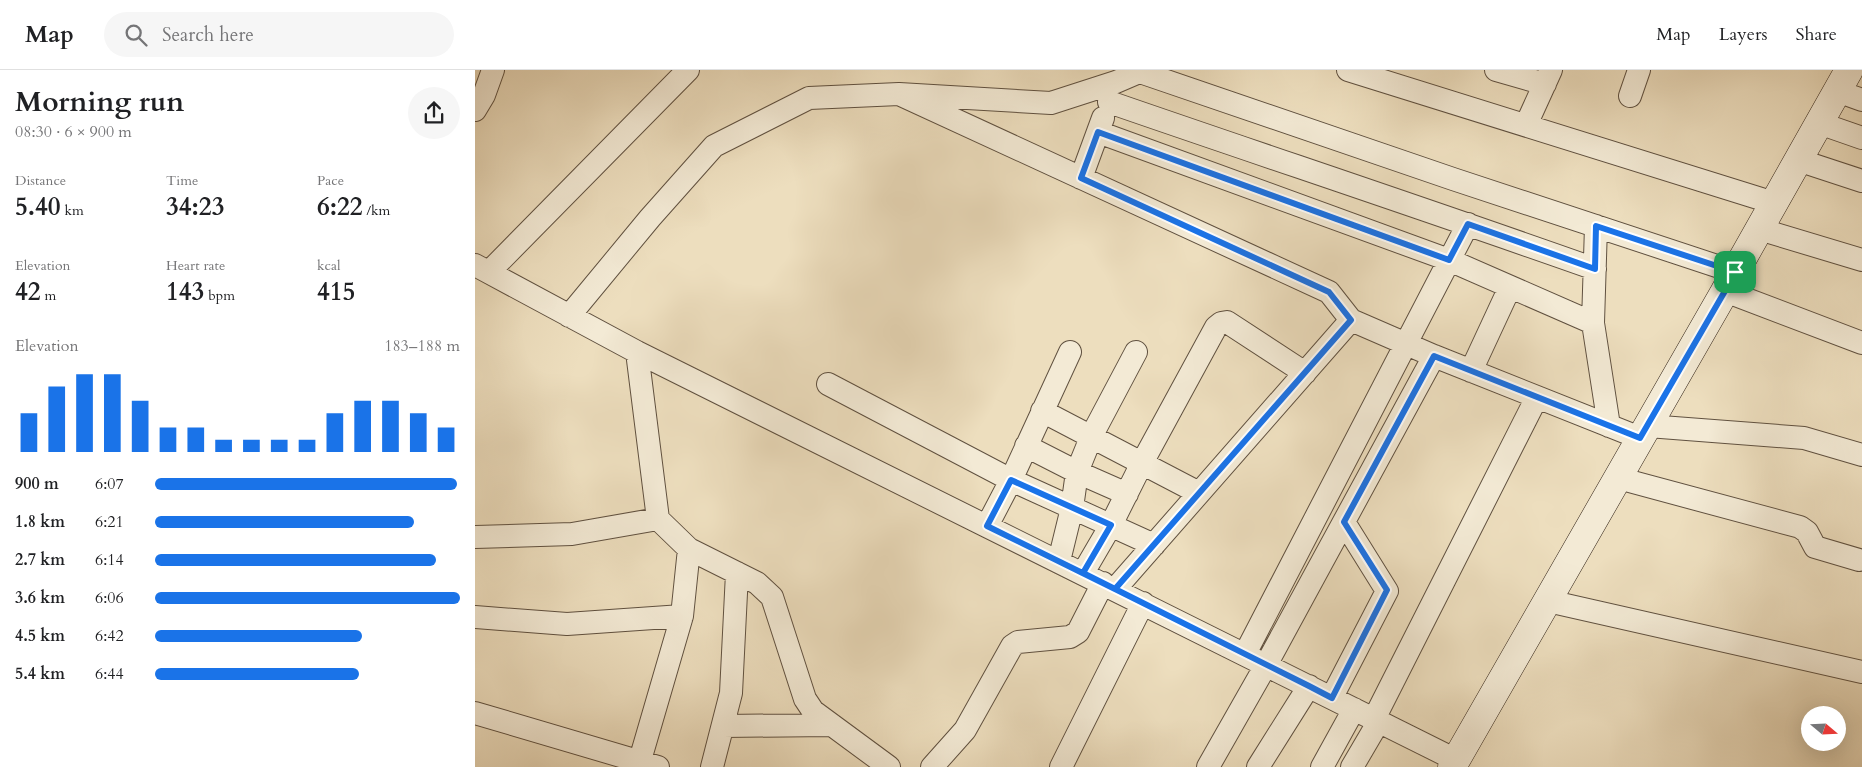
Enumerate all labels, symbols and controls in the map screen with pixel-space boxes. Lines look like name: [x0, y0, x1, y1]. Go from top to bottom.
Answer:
search box: [104, 12, 454, 57]
text: Map: [25, 18, 74, 51]
icon: search: [122, 21, 150, 49]
text: Search here: [162, 22, 254, 48]
text: Map: [1656, 22, 1691, 47]
text: Layers: [1719, 22, 1768, 47]
text: Share: [1796, 22, 1837, 47]
text: Morning run: [15, 83, 184, 121]
button: share: [408, 87, 460, 139]
text: 08:30 · 6 × 900 m: [15, 121, 132, 143]
text: Distance: [15, 171, 66, 190]
text: Time: [166, 171, 198, 190]
text: Pace: [317, 171, 344, 190]
text: 5.40: [15, 190, 61, 224]
text: 34:23: [166, 190, 224, 224]
text: 6:22: [317, 190, 363, 224]
text: km: [61, 201, 84, 220]
text: /km: [363, 201, 390, 220]
pin: [1714, 251, 1756, 293]
text: Elevation: [15, 256, 71, 275]
text: Heart rate: [166, 256, 225, 275]
text: kcal: [317, 256, 341, 275]
icon: arrive: [1721, 258, 1749, 286]
text: 42: [15, 275, 41, 309]
text: 143: [166, 275, 204, 309]
text: 415: [317, 275, 355, 309]
text: m: [41, 286, 56, 305]
text: bpm: [204, 286, 235, 305]
text: Elevation: [15, 335, 79, 357]
text: 183–188 m: [384, 335, 460, 357]
text: 900 m: [15, 473, 59, 495]
text: 6:07: [95, 473, 124, 495]
text: 1.8 km: [15, 511, 65, 533]
text: 6:21: [95, 511, 124, 533]
text: 2.7 km: [15, 549, 65, 571]
text: 6:14: [95, 549, 124, 571]
text: 3.6 km: [15, 587, 65, 609]
text: 6:06: [95, 587, 124, 609]
text: 4.5 km: [15, 625, 65, 647]
text: 6:42: [95, 625, 124, 647]
text: 5.4 km: [15, 663, 65, 685]
text: 6:44: [95, 663, 124, 685]
north arrow: [1801, 706, 1846, 751]
map controls: [1801, 706, 1846, 751]

